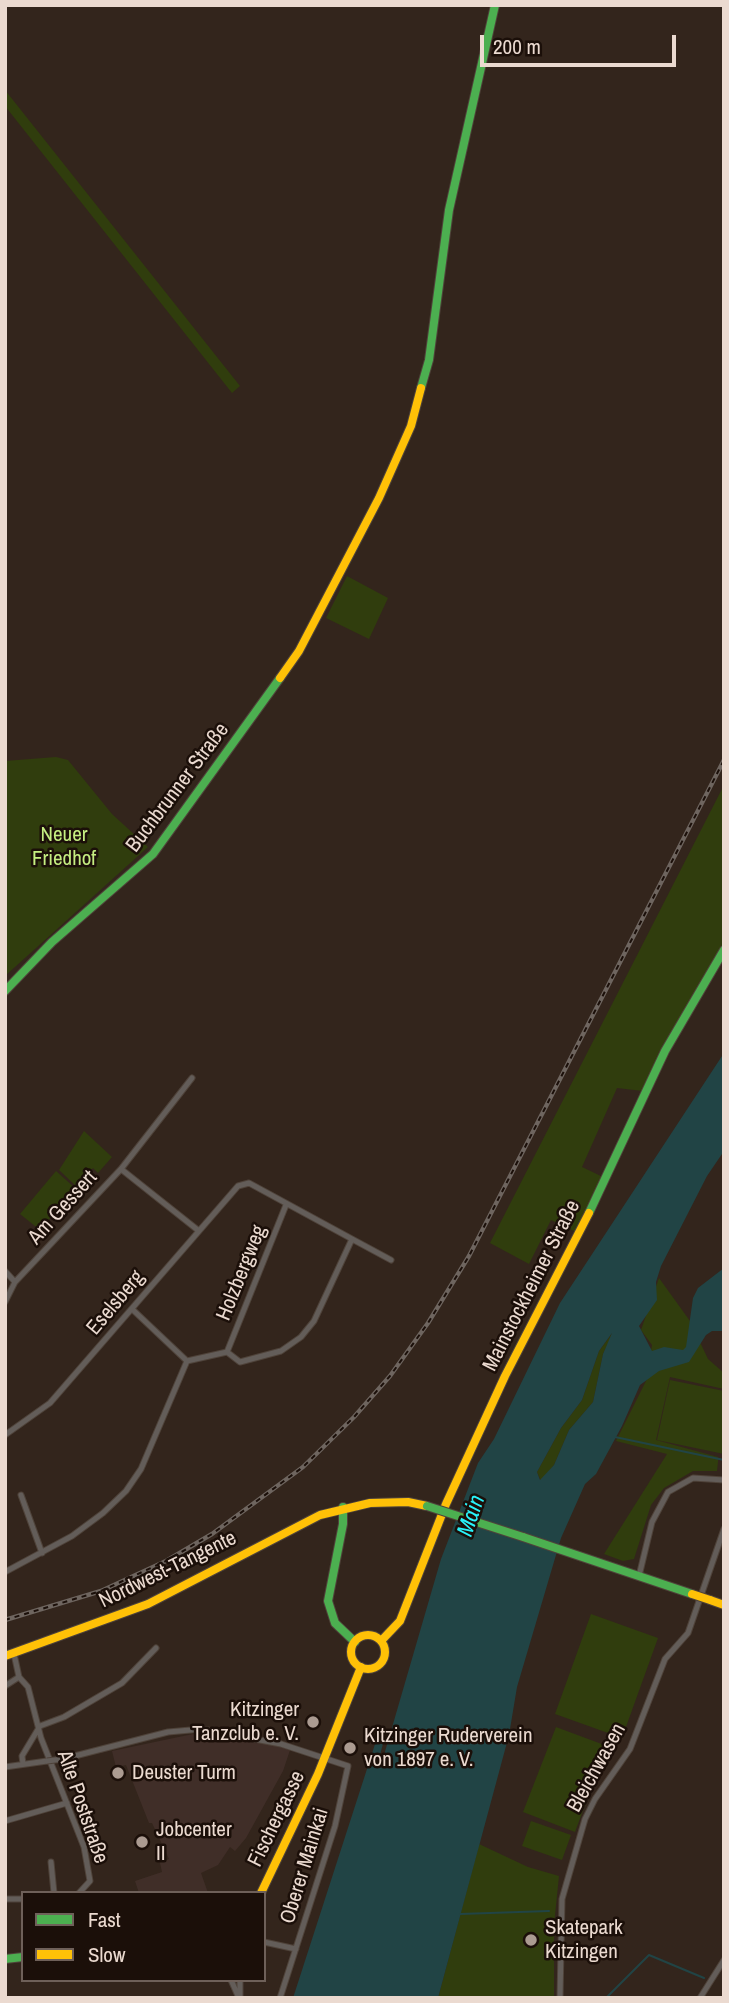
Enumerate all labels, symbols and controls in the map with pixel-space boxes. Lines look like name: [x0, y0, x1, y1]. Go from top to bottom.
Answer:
scale bar: [484, 21, 680, 65]
text: 200 m: [493, 32, 541, 61]
street label: Buchbrunner Straße: [121, 718, 235, 858]
park label: Neuer Friedhof: [32, 822, 96, 872]
street label: Am Gessert: [23, 1166, 103, 1250]
street label: Mainstockheimer Straße: [478, 1196, 586, 1376]
street label: Holzbergweg: [211, 1222, 273, 1324]
street label: Eselsberg: [82, 1266, 150, 1340]
water label: Main: [452, 1492, 492, 1540]
street label: Nordwest-Tangente: [95, 1526, 241, 1614]
place label: Kitzinger Tanzclub e. V.: [192, 1697, 299, 1747]
marker: Kitzinger Tanzclub e. V.: [305, 1714, 321, 1730]
street label: Bleichwasen: [562, 1719, 632, 1817]
place label: Kitzinger Ruderverein von 1897 e. V.: [364, 1723, 532, 1773]
marker: Kitzinger Ruderverein von 1897 e. V.: [342, 1740, 358, 1756]
street label: Alte Poststraße: [51, 1747, 113, 1867]
place label: Deuster Turm: [132, 1760, 236, 1786]
marker: Deuster Turm: [110, 1765, 126, 1781]
street label: Fischergasse: [243, 1767, 311, 1871]
street label: Oberer Mainkai: [275, 1805, 335, 1927]
place label: Jobcenter II: [156, 1817, 232, 1867]
marker: Jobcenter II: [134, 1834, 150, 1850]
legend: [21, 1891, 266, 1982]
text: Fast: [88, 1905, 121, 1934]
place label: Skatepark Kitzingen: [545, 1915, 623, 1965]
marker: Skatepark Kitzingen: [523, 1932, 539, 1948]
text: Slow: [88, 1940, 125, 1969]

